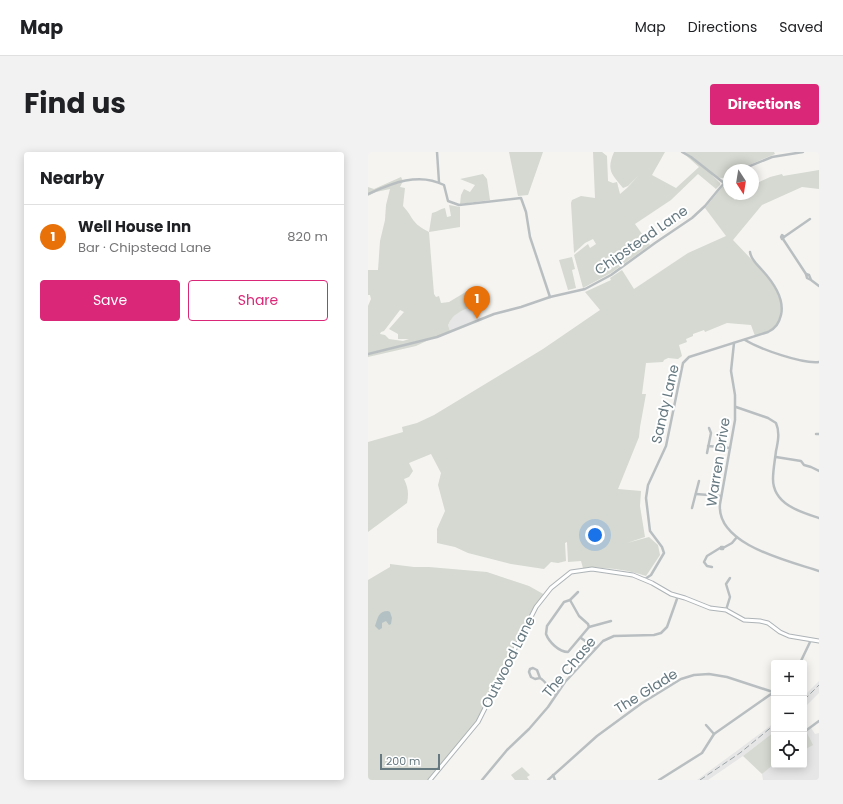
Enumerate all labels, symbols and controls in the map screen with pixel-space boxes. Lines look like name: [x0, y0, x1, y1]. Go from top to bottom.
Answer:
text: Map: [20, 14, 63, 41]
text: Map: [635, 17, 666, 37]
text: Directions: [688, 17, 757, 37]
text: Saved: [779, 17, 823, 37]
text: Find us: [24, 84, 126, 123]
button: Directions: [710, 84, 819, 125]
north arrow: [723, 164, 759, 200]
text: Nearby: [40, 166, 104, 190]
street label: Chipstead Lane: [590, 200, 692, 280]
text: Well House Inn: [78, 216, 191, 237]
text: 1: [51, 227, 55, 246]
text: 820 m: [287, 227, 328, 246]
text: Bar · Chipstead Lane: [78, 238, 211, 257]
button: Save: [40, 280, 180, 321]
button: Share: [188, 280, 328, 321]
pin: 1: [464, 286, 490, 319]
street label: Sandy Lane: [646, 362, 684, 446]
street label: Warren Drive: [701, 416, 735, 508]
your location: [585, 525, 605, 545]
street label: Outwood Lane: [476, 612, 540, 711]
street label: The Chase: [538, 632, 601, 702]
map controls: [771, 660, 807, 768]
button: +: [771, 660, 807, 696]
street label: The Glade: [611, 664, 682, 718]
button: −: [771, 696, 807, 732]
button: locate: [771, 732, 807, 768]
scale bar: [380, 752, 440, 771]
text: 200 m: [386, 753, 420, 769]

